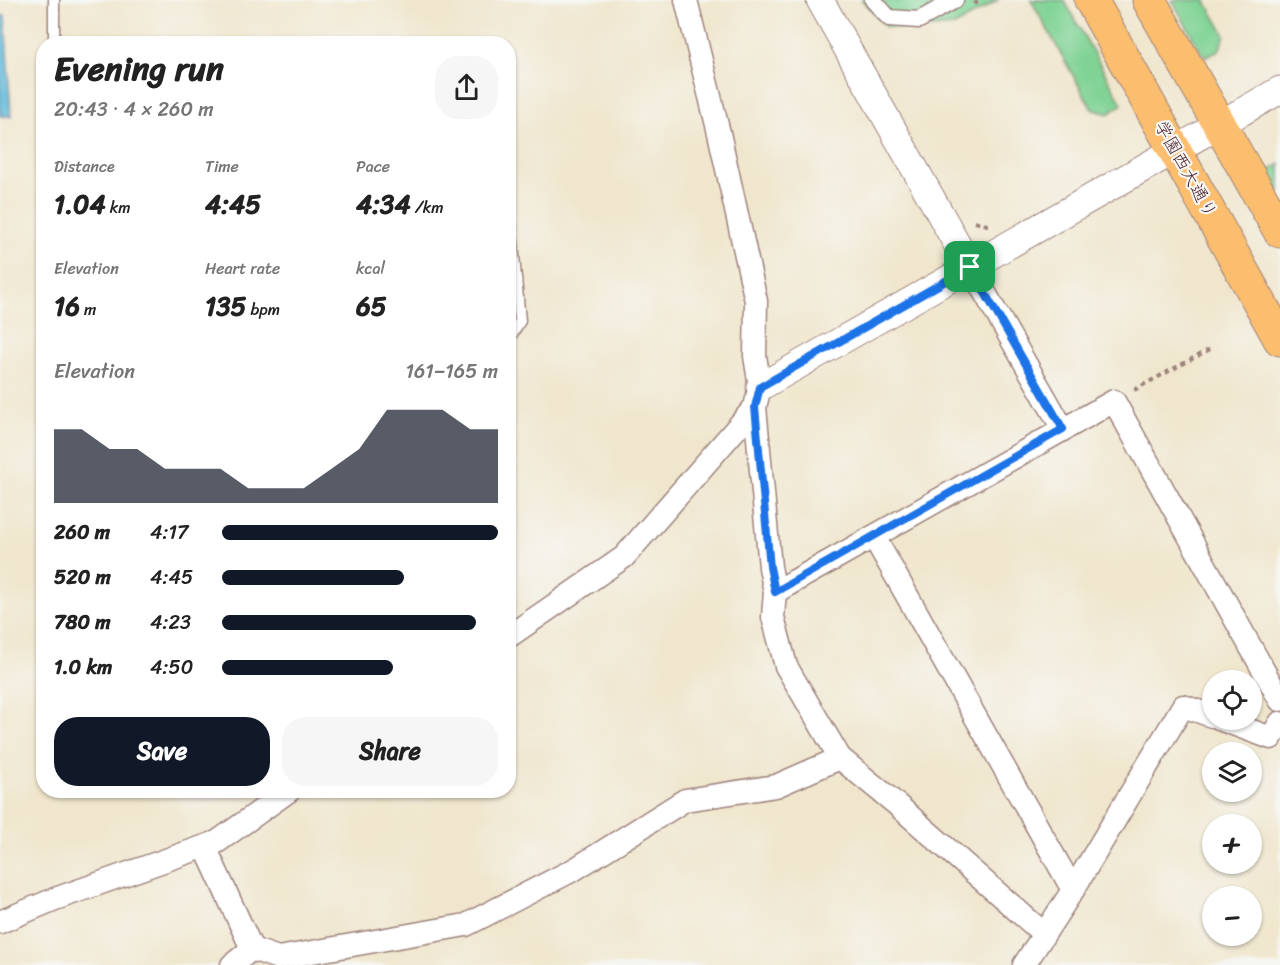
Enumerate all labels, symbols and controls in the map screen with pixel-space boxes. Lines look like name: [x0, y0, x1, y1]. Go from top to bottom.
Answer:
text: Evening run: [54, 40, 224, 98]
button: share: [435, 56, 498, 119]
text: 20:43 · 4 × 260 m: [54, 92, 214, 127]
street label: 学園西大通り: [1146, 114, 1226, 224]
text: Distance: [54, 152, 115, 181]
text: Time: [205, 152, 239, 181]
text: Pace: [356, 152, 390, 181]
text: 1.04: [54, 181, 106, 227]
text: 4:45: [205, 181, 261, 227]
text: 4:34: [356, 181, 411, 227]
text: km: [106, 193, 131, 222]
text: /km: [411, 193, 444, 222]
pin: [944, 241, 995, 292]
icon: arrive: [953, 250, 986, 283]
text: Elevation: [54, 254, 119, 283]
text: Heart rate: [205, 254, 280, 283]
text: kcal: [356, 254, 385, 283]
text: 16: [54, 283, 80, 329]
text: 135: [205, 283, 246, 329]
text: 65: [356, 283, 387, 329]
text: m: [80, 295, 96, 324]
text: bpm: [246, 295, 280, 324]
text: Elevation: [54, 354, 135, 389]
text: 161–165 m: [405, 354, 498, 389]
text: 260 m: [54, 515, 110, 550]
text: 4:17: [150, 515, 189, 550]
text: 520 m: [54, 560, 111, 595]
text: 4:45: [150, 560, 193, 595]
text: 780 m: [54, 605, 111, 640]
text: 4:23: [150, 605, 191, 640]
text: 1.0 km: [54, 650, 112, 685]
text: 4:50: [150, 650, 193, 685]
map controls: [1202, 670, 1262, 946]
button: locate: [1202, 670, 1262, 730]
button: Save: [54, 717, 270, 786]
button: Share: [282, 717, 498, 786]
button: layers: [1202, 742, 1262, 802]
button: +: [1202, 814, 1262, 874]
button: −: [1202, 886, 1262, 946]

